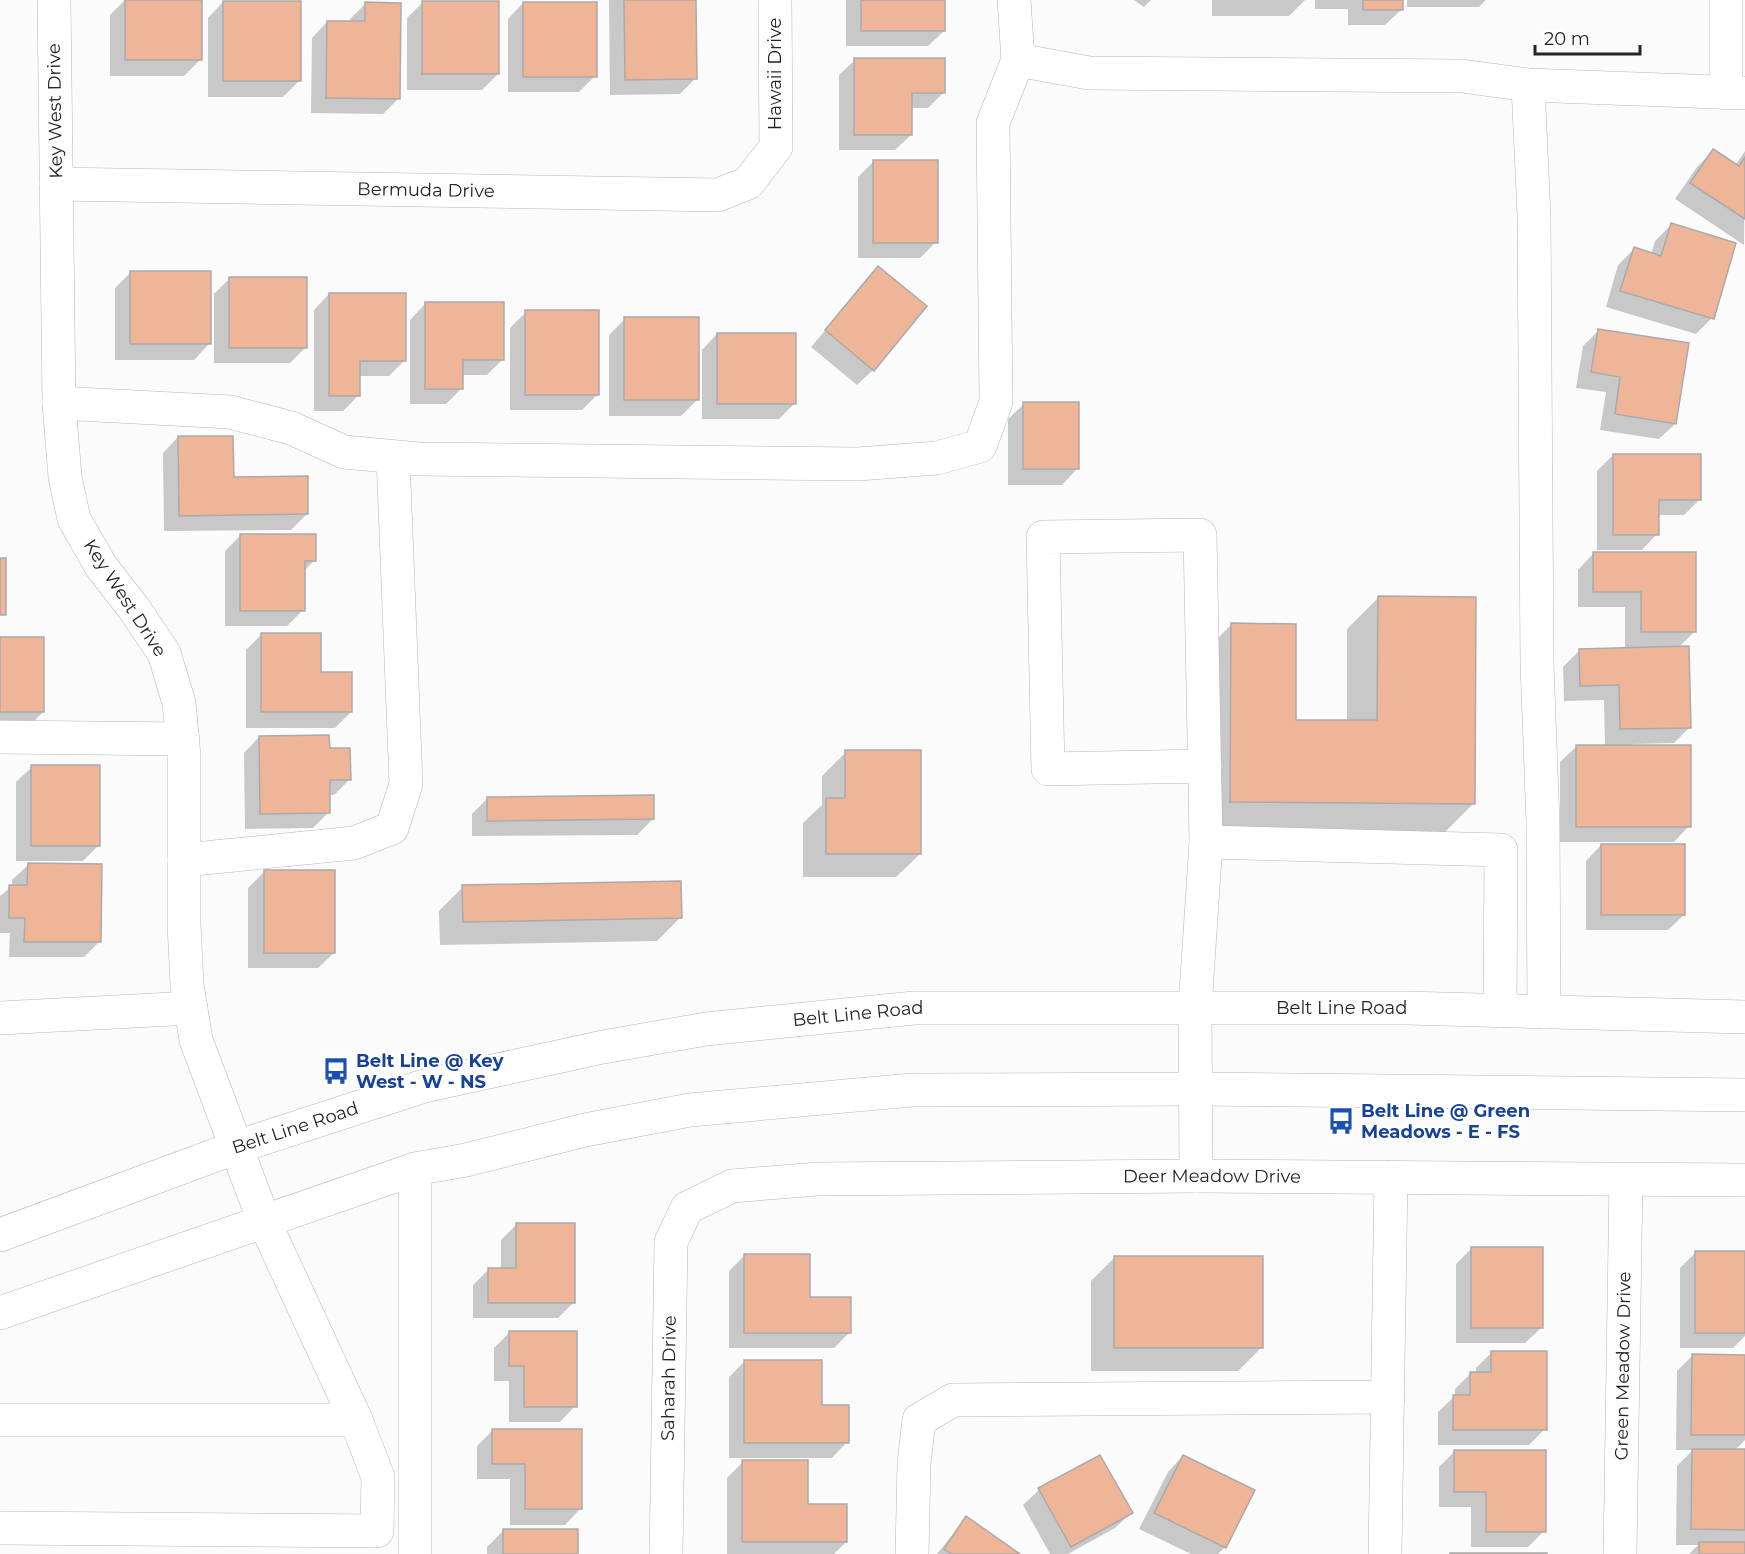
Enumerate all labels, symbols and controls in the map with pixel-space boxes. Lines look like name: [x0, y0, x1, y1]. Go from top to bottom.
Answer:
street label: Hawaii Drive: [764, 18, 786, 130]
scale bar: [1535, 18, 1640, 56]
text: 20 m: [1544, 28, 1590, 50]
street label: Key West Drive: [43, 43, 67, 179]
street label: Bermuda Drive: [357, 178, 495, 202]
street label: Key West Drive: [79, 535, 171, 661]
street label: Belt Line Road: [791, 997, 923, 1031]
street label: Belt Line Road: [1276, 997, 1407, 1019]
place label: Belt Line @ Key West - W - NS: [356, 1050, 504, 1093]
bus stop icon: Belt Line @ Key West - W - NS: [321, 1056, 351, 1086]
street label: Belt Line Road: [229, 1097, 361, 1159]
place label: Belt Line @ Green Meadows - E - FS: [1361, 1100, 1530, 1143]
bus stop icon: Belt Line @ Green Meadows - E - FS: [1326, 1106, 1356, 1136]
street label: Deer Meadow Drive: [1123, 1165, 1301, 1188]
street label: Green Meadow Drive: [1611, 1271, 1636, 1461]
street label: Saharah Drive: [657, 1315, 681, 1441]

